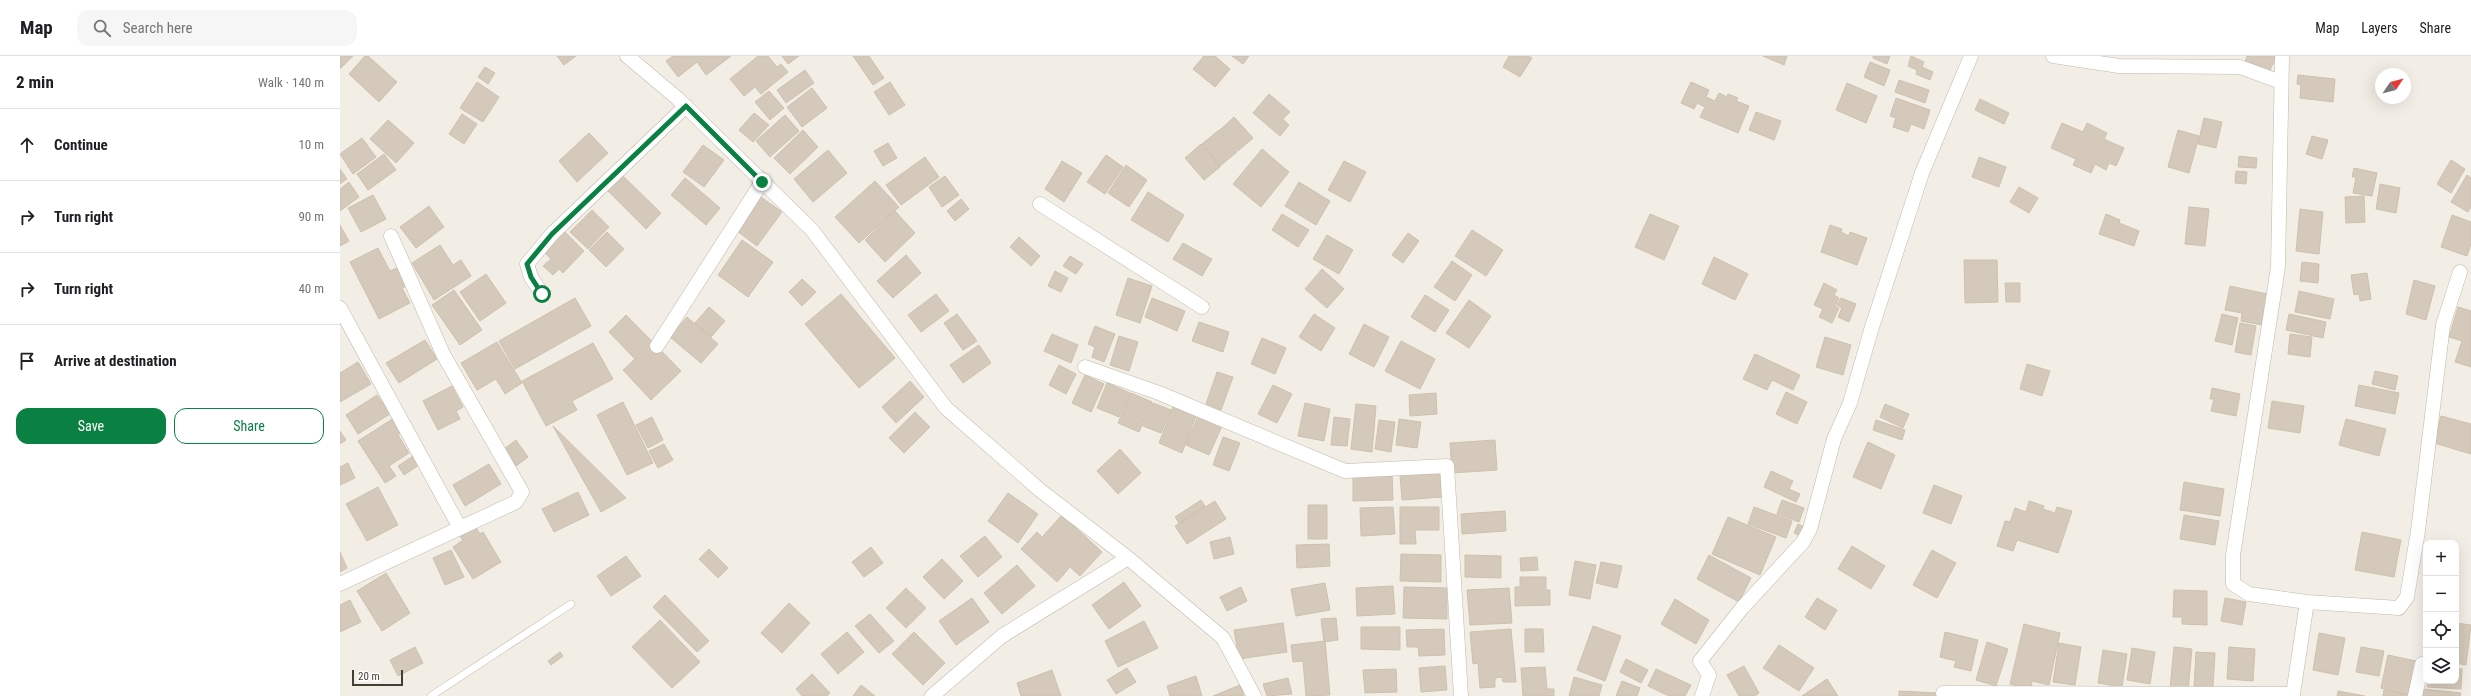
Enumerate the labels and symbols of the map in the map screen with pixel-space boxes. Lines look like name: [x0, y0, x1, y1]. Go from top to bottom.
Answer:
north arrow: [2375, 68, 2411, 104]
route end: [753, 173, 771, 191]
route start: [533, 285, 551, 303]
scale bar: [352, 668, 403, 687]

